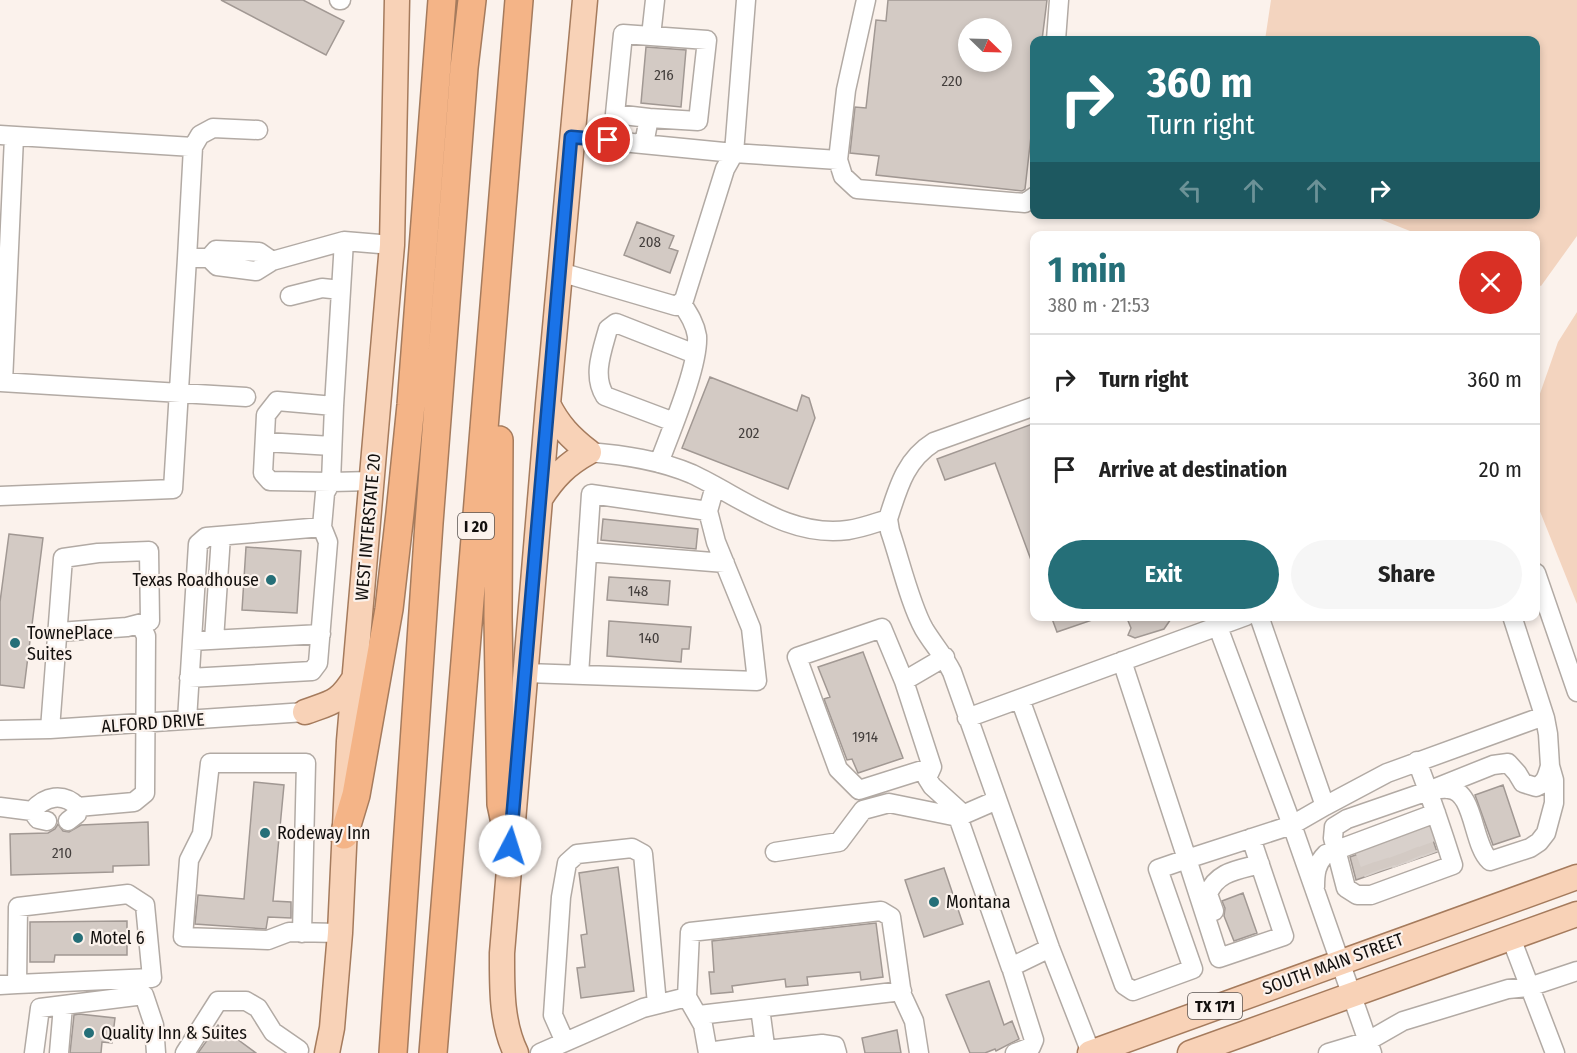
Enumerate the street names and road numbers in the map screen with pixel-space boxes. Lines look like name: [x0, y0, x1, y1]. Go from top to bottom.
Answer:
street label: WEST INTERSTATE 20: [351, 452, 385, 602]
road number: I 20: [458, 513, 494, 539]
street label: ALFORD DRIVE: [101, 708, 205, 738]
street label: SOUTH MAIN STREET: [1260, 928, 1407, 1000]
road number: TX 171: [1188, 993, 1242, 1019]

